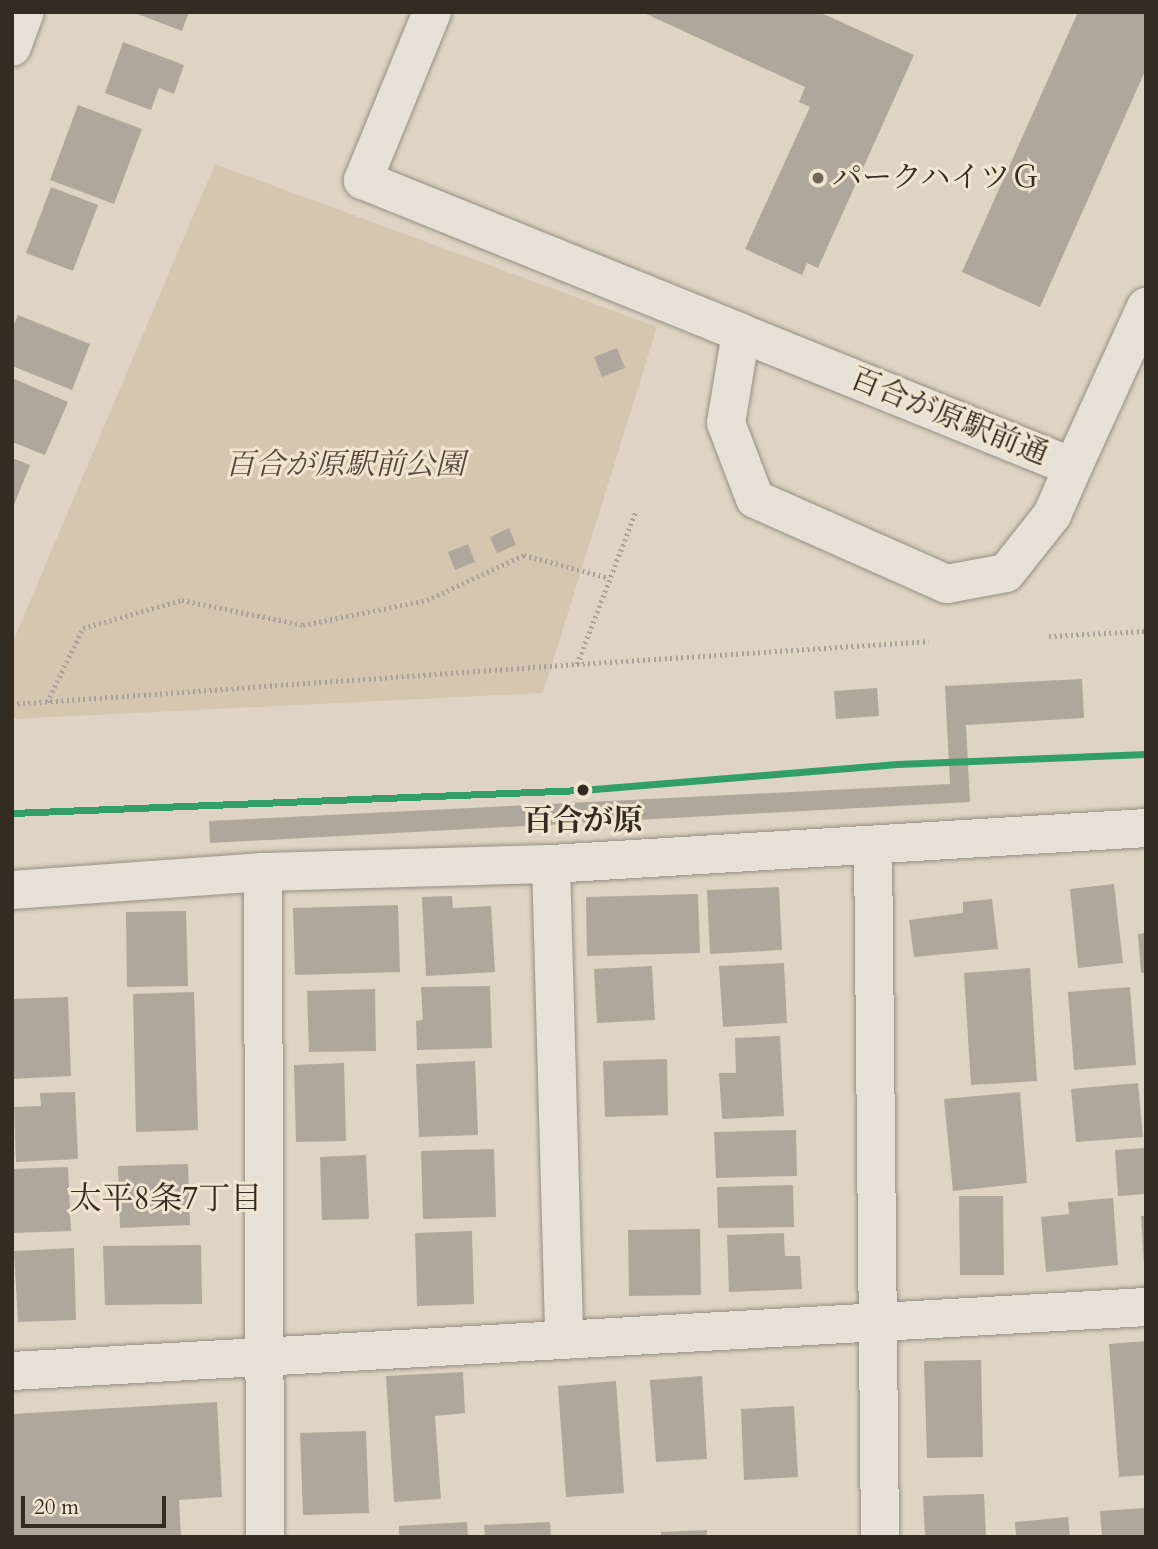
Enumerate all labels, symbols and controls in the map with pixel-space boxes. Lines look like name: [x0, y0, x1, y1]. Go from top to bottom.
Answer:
place label: パークハイツＧ: [832, 160, 1042, 196]
marker: パークハイツＧ: [810, 170, 826, 186]
street label: 百合が原駅前通: [845, 361, 1053, 473]
park label: 百合が原駅前公園: [225, 447, 465, 483]
marker: 百合が原: [573, 780, 593, 800]
place label: 百合が原: [523, 803, 643, 839]
district label: 太平8条7丁目: [70, 1180, 262, 1218]
scale bar: [24, 1482, 170, 1526]
text: 20 m: [34, 1493, 79, 1522]

